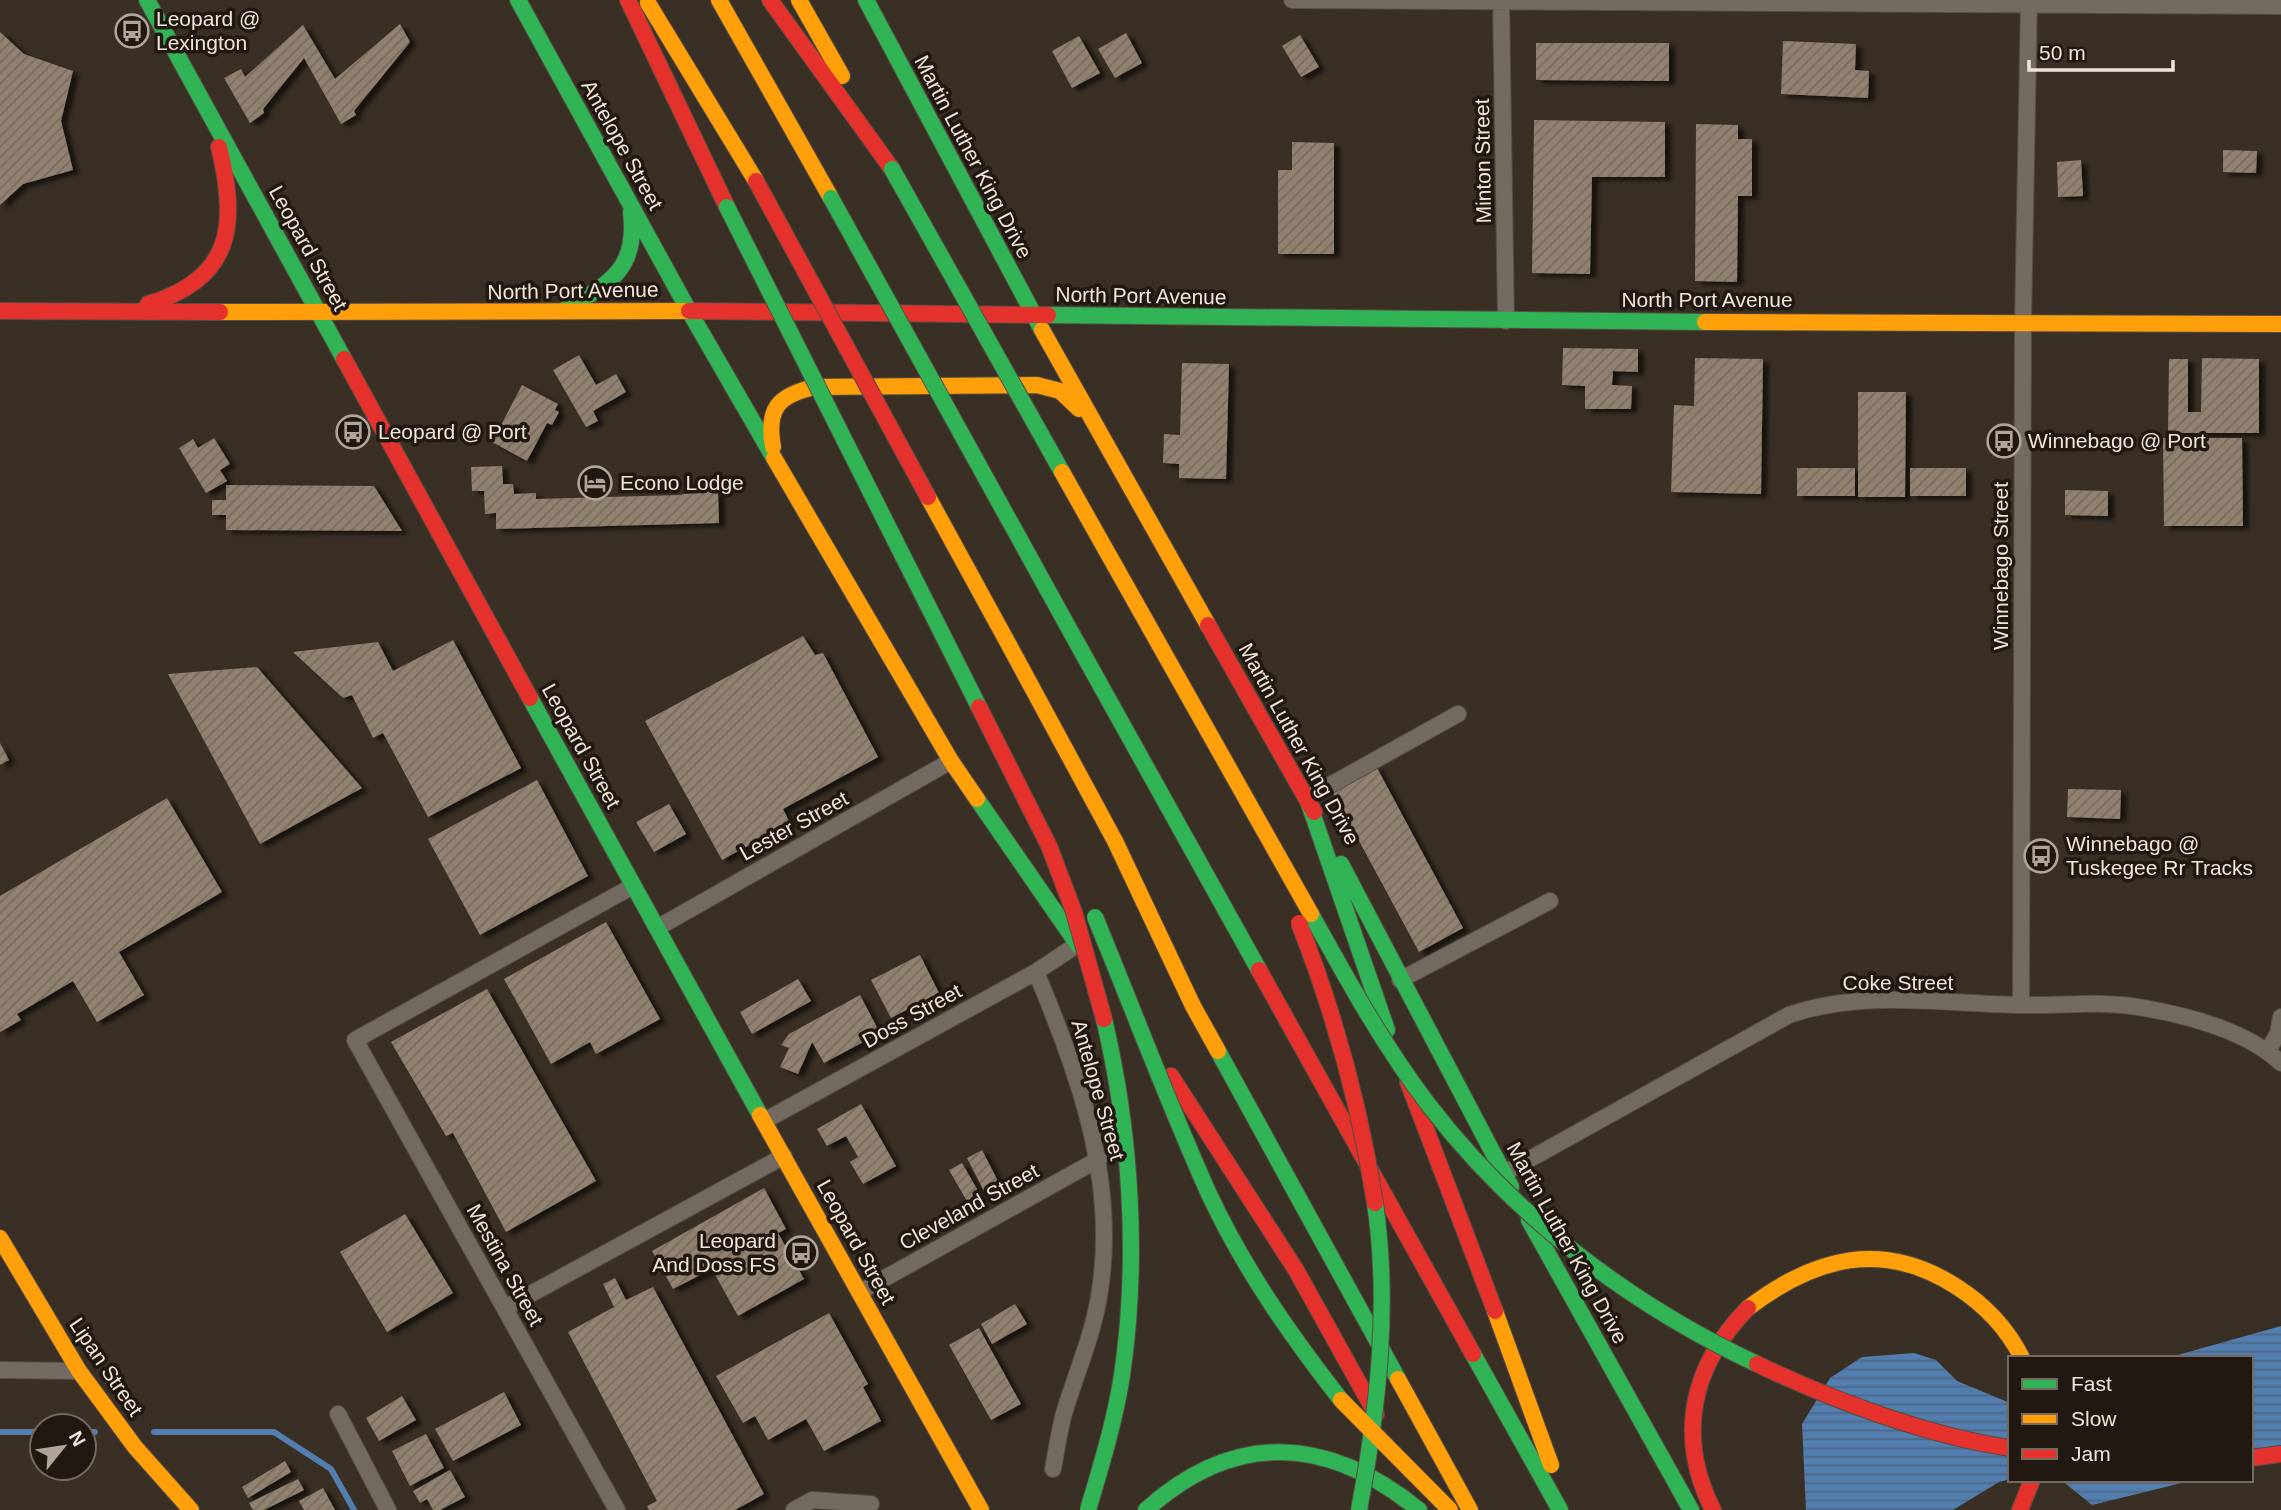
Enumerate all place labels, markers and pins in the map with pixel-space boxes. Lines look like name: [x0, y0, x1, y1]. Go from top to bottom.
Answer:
place label: Leopard @ Lexington: [156, 7, 260, 54]
bus stop icon: Leopard @ Lexington: [113, 12, 151, 50]
bus stop icon: Leopard @ Port: [334, 413, 372, 451]
place label: Leopard @ Port: [378, 420, 527, 443]
bus stop icon: Winnebago @ Port: [1985, 422, 2023, 460]
place label: Winnebago @ Port: [2028, 429, 2206, 452]
hotel icon: Econo Lodge: [576, 464, 614, 502]
place label: Econo Lodge: [620, 471, 744, 494]
place label: Winnebago @ Tuskegee Rr Tracks: [2066, 832, 2253, 879]
bus stop icon: Winnebago @ Tuskegee Rr Tracks: [2022, 837, 2060, 875]
place label: Leopard And Doss FS: [652, 1229, 776, 1276]
bus stop icon: Leopard And Doss FS: [782, 1234, 820, 1272]

